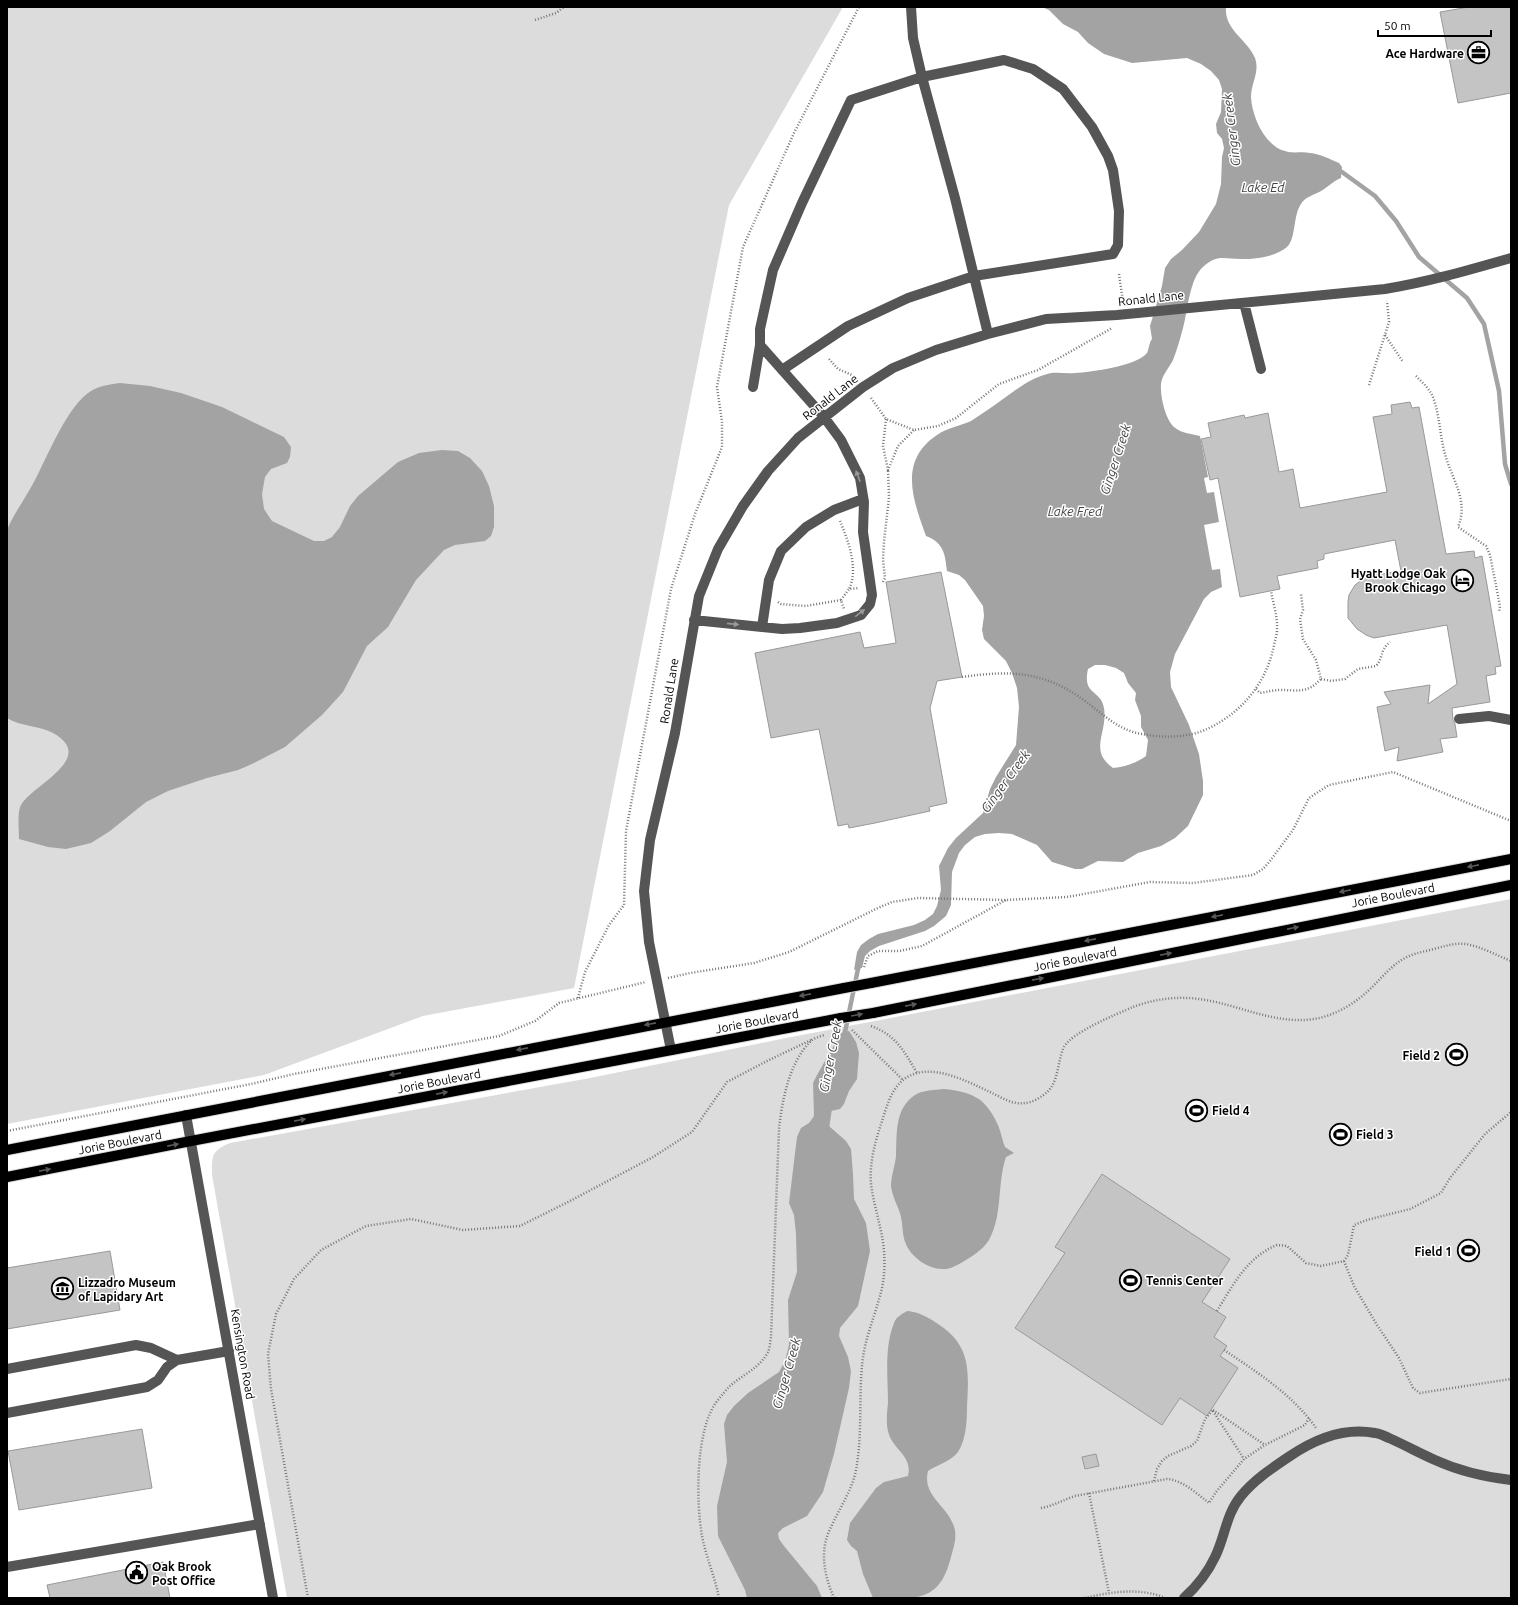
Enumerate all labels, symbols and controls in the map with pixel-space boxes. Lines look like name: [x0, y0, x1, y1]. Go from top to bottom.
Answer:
scale bar: [1378, 12, 1491, 38]
text: 50 m: [1384, 19, 1411, 32]
office icon: Ace Hardware: [1466, 40, 1492, 66]
place label: Ace Hardware: [1385, 47, 1464, 60]
water label: Ginger Creek: [1220, 92, 1242, 167]
water label: Lake Ed: [1241, 180, 1285, 194]
street label: Ronald Lane: [1117, 288, 1185, 308]
street label: Ronald Lane: [800, 372, 860, 422]
water label: Ginger Creek: [1097, 422, 1133, 496]
one-way arrow: [855, 469, 861, 481]
water label: Lake Fred: [1048, 504, 1103, 518]
place label: Hyatt Lodge Oak Brook Chicago: [1351, 567, 1446, 594]
hotel icon: Hyatt Lodge Oak Brook Chicago: [1449, 567, 1475, 593]
one-way arrow: [855, 609, 865, 618]
one-way arrow: [727, 621, 739, 628]
street label: Ronald Lane: [657, 657, 681, 725]
water label: Ginger Creek: [978, 747, 1032, 815]
one-way arrow: [1467, 864, 1479, 870]
street label: Jorie Boulevard: [1350, 881, 1436, 909]
one-way arrow: [1339, 888, 1351, 894]
one-way arrow: [1211, 913, 1224, 919]
one-way arrow: [1287, 925, 1299, 931]
one-way arrow: [1084, 938, 1096, 944]
street label: Jorie Boulevard: [1032, 945, 1118, 973]
one-way arrow: [1160, 951, 1172, 957]
one-way arrow: [1032, 976, 1044, 982]
one-way arrow: [799, 992, 811, 998]
one-way arrow: [905, 1002, 917, 1008]
street label: Jorie Boulevard: [714, 1007, 800, 1035]
one-way arrow: [851, 1012, 863, 1018]
water label: Ginger Creek: [816, 1018, 844, 1093]
one-way arrow: [644, 1021, 656, 1027]
sports icon: Field 2: [1443, 1042, 1469, 1068]
one-way arrow: [516, 1046, 529, 1052]
place label: Field 2: [1403, 1049, 1440, 1062]
street label: Jorie Boulevard: [396, 1067, 482, 1095]
one-way arrow: [389, 1071, 401, 1077]
one-way arrow: [436, 1090, 448, 1096]
sports icon: Field 4: [1183, 1097, 1209, 1123]
place label: Field 4: [1212, 1104, 1250, 1117]
one-way arrow: [294, 1117, 307, 1123]
sports icon: Field 3: [1327, 1121, 1353, 1147]
street label: Jorie Boulevard: [77, 1128, 163, 1156]
place label: Field 3: [1356, 1128, 1393, 1141]
one-way arrow: [167, 1141, 179, 1147]
one-way arrow: [39, 1166, 51, 1172]
sports icon: Field 1: [1455, 1238, 1481, 1264]
place label: Field 1: [1415, 1245, 1452, 1258]
sports icon: Tennis Center: [1118, 1267, 1144, 1293]
place label: Tennis Center: [1146, 1274, 1224, 1287]
museum icon: Lizzadro Museum of Lapidary Art: [49, 1276, 75, 1302]
place label: Lizzadro Museum of Lapidary Art: [78, 1276, 176, 1303]
street label: Kensington Road: [229, 1308, 257, 1400]
water label: Ginger Creek: [769, 1335, 803, 1410]
public building icon: Oak Brook Post Office: [123, 1560, 149, 1586]
place label: Oak Brook Post Office: [152, 1560, 216, 1587]

